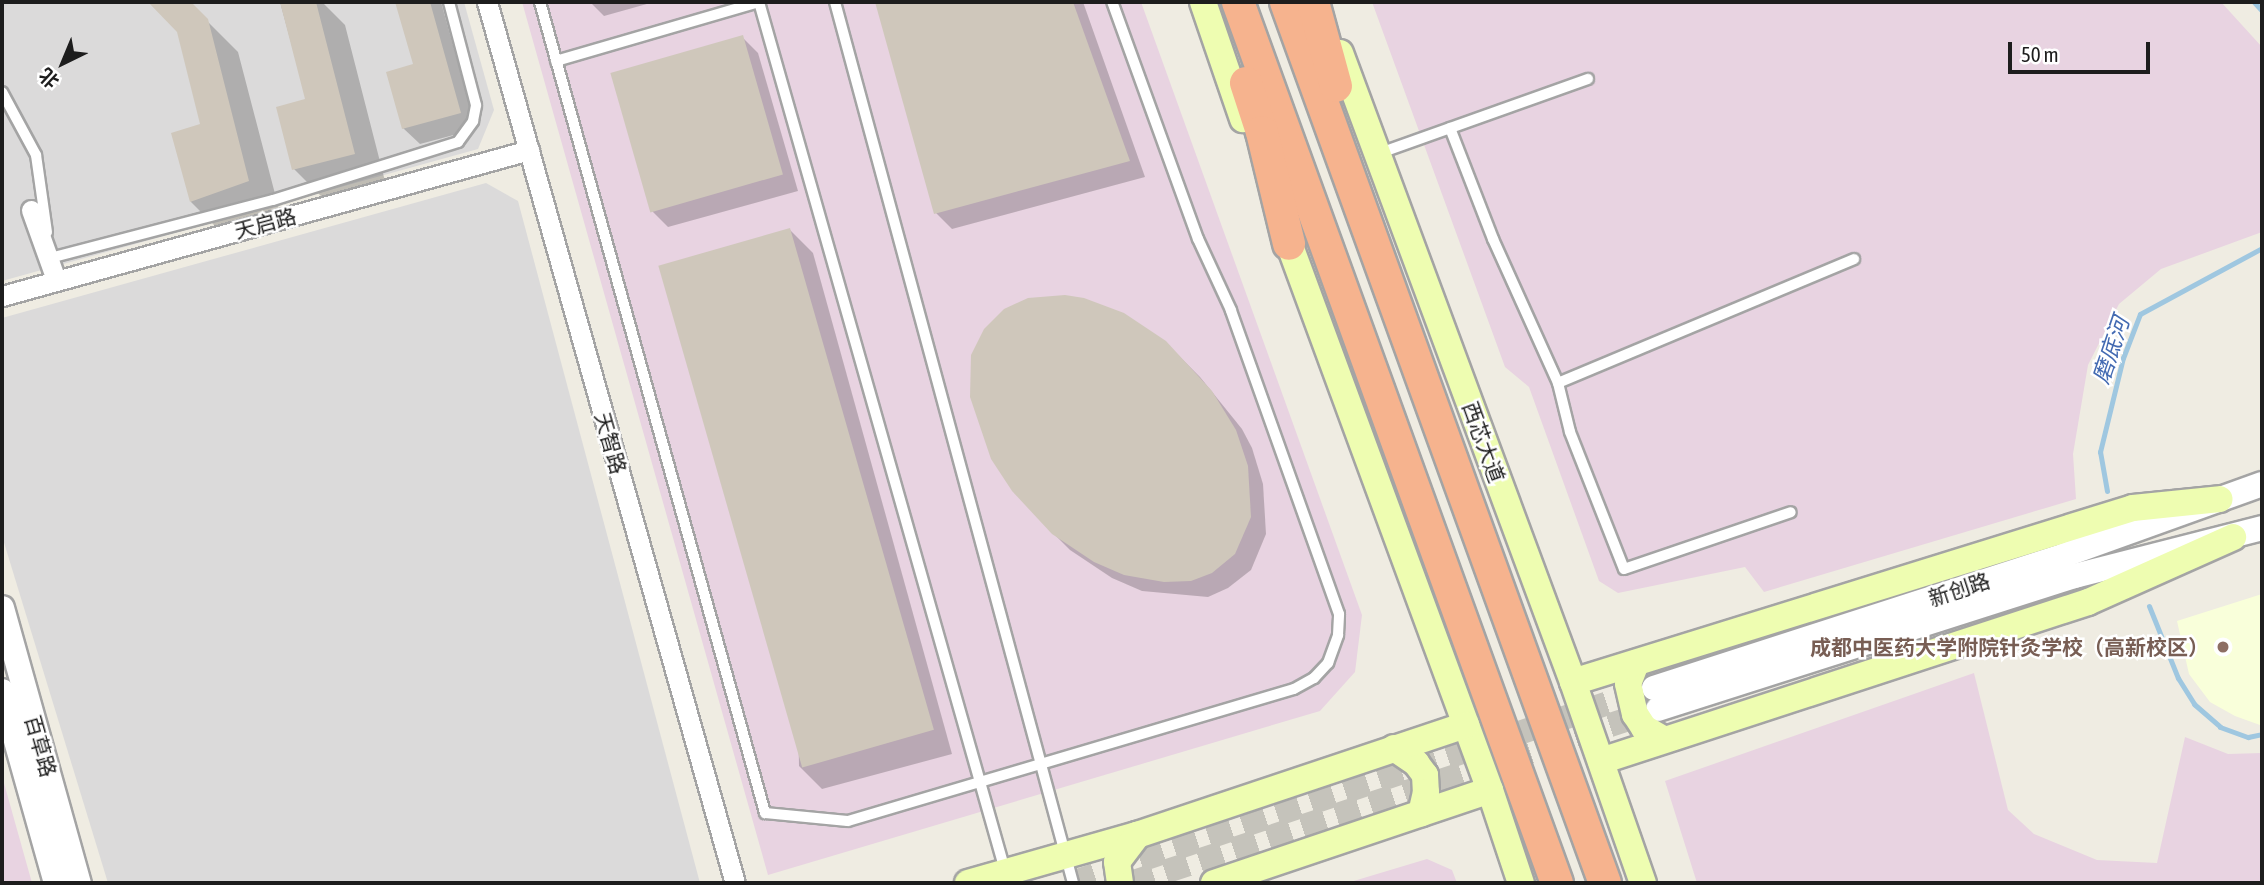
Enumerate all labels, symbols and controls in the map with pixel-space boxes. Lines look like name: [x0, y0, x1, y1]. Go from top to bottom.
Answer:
north arrow: [28, 28, 98, 98]
scale bar: [2012, 28, 2154, 72]
text: 50 m: [2021, 42, 2059, 66]
text: 北: [34, 64, 63, 93]
street label: 天启路: [231, 203, 299, 243]
water label: 磨底河: [2087, 313, 2135, 387]
street label: 西芯大道: [1458, 398, 1510, 486]
street label: 天智路: [590, 409, 632, 477]
street label: 新创路: [1925, 567, 1993, 611]
place label: 成都中医药大学附院针灸学校（高新校区）: [1810, 634, 2209, 660]
marker: 成都中医药大学附院针灸学校（高新校区）: [2215, 639, 2231, 655]
street label: 百草路: [20, 712, 62, 780]

